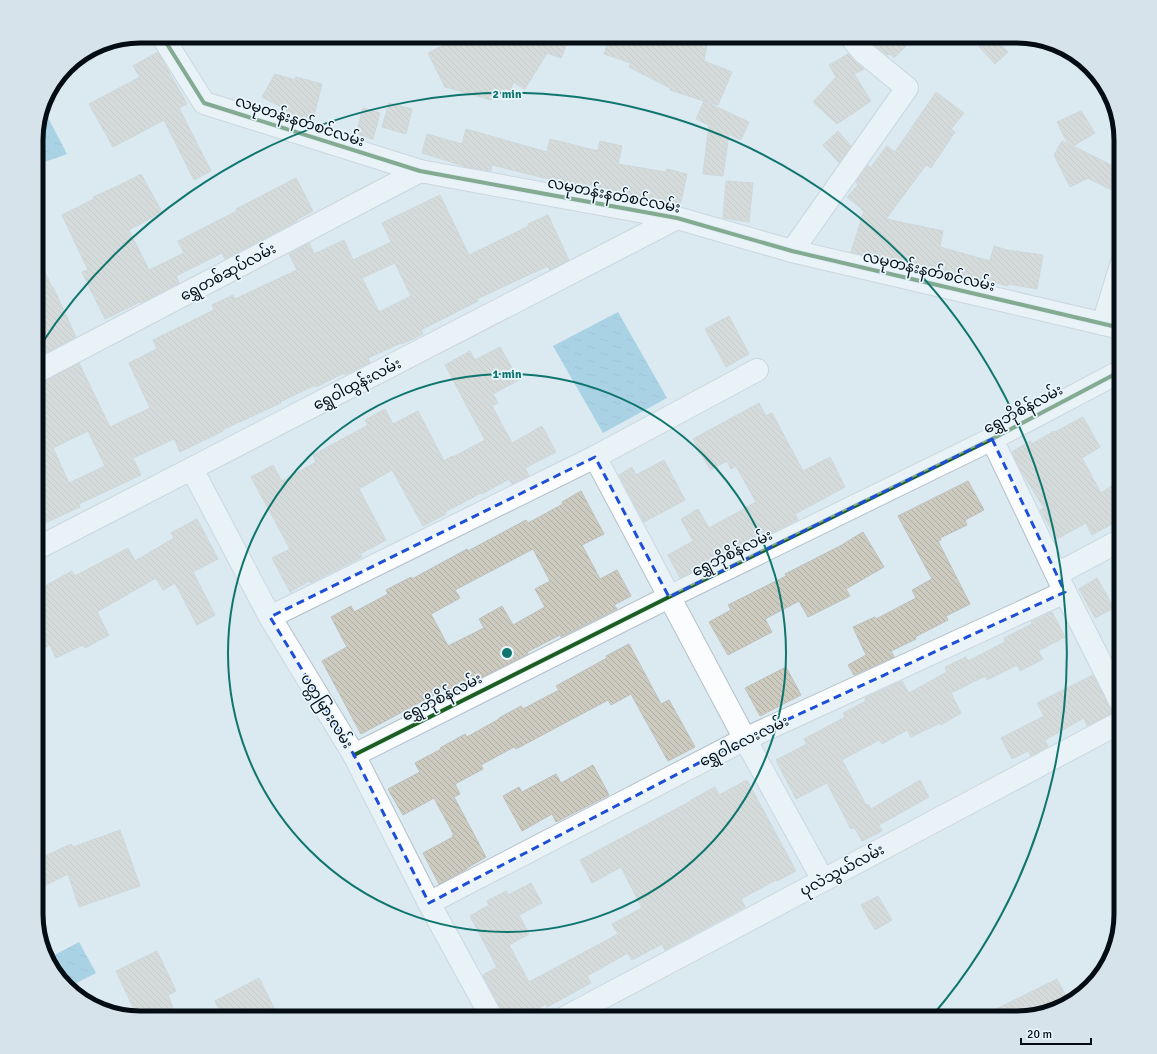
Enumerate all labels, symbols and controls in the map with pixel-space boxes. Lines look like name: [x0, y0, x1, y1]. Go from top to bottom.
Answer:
text: 2 min: [493, 87, 522, 102]
street label: လမုတန်းနတ်စင်လမ်း: [232, 91, 367, 153]
street label: လမုတန်းနတ်စင်လမ်း: [545, 172, 682, 220]
street label: ရွှေတစ်ဆုပ်လမ်း: [177, 238, 280, 307]
street label: လမုတန်းနတ်စင်လမ်း: [860, 246, 997, 298]
street label: ရွှေဝါထွန်းလမ်း: [309, 353, 405, 417]
text: 1 min: [493, 367, 522, 382]
street label: ရွှေဘိုစိန်လမ်း: [980, 380, 1067, 440]
street label: ရွှေဘိုစိန်လမ်း: [688, 525, 777, 583]
centre of rings: [500, 646, 514, 660]
street label: ရွှေဘိုစိန်လမ်း: [399, 668, 486, 728]
street label: ပတ္တမြားလမ်း: [294, 670, 358, 753]
street label: ရွှေဝါလေးလမ်း: [696, 711, 793, 773]
street label: ပုလဲသွယ်လမ်း: [796, 839, 889, 902]
scale bar: [1021, 1020, 1091, 1046]
text: 20 m: [1027, 1027, 1052, 1042]

